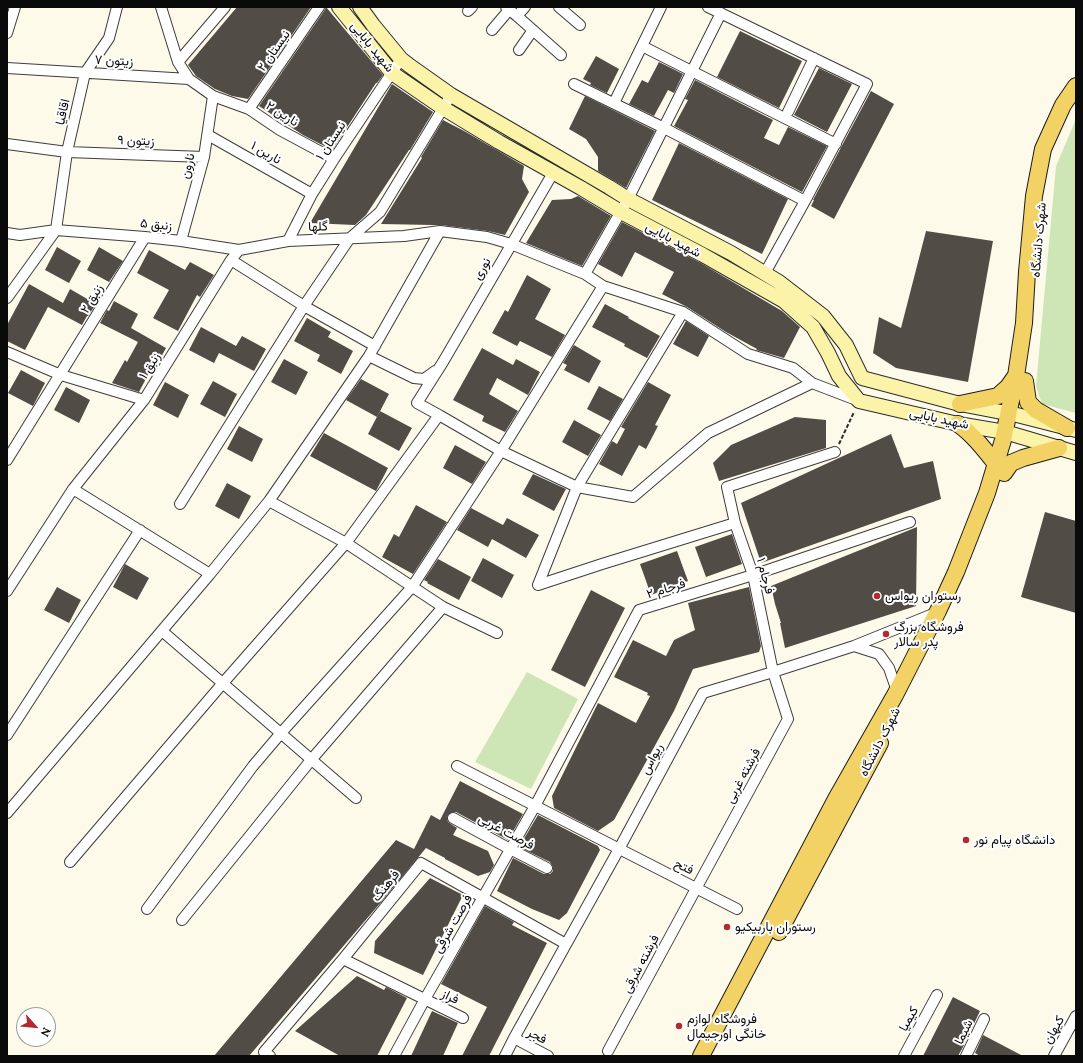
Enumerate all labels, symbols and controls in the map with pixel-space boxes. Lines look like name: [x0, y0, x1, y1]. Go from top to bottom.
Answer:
street label: شهید بابایی: [347, 19, 397, 75]
street label: نیستان ۲: [254, 27, 294, 75]
street label: زیتون ۷: [94, 52, 134, 70]
street label: اقاقیا: [52, 97, 74, 127]
street label: نارین ۲: [263, 98, 301, 130]
street label: نیستان ۱: [313, 118, 349, 164]
street label: زیتون ۹: [117, 133, 155, 149]
street label: نارین ۱: [248, 138, 284, 168]
street label: نارون: [177, 152, 199, 180]
street label: شهرک دانشگاه: [1028, 202, 1050, 278]
street label: زنبق ۵: [139, 216, 173, 234]
street label: گلها: [308, 219, 328, 235]
street label: شهید بابایی: [643, 219, 703, 261]
street label: نوری: [469, 255, 495, 283]
street label: زنبق ۲: [77, 282, 107, 316]
street label: زنبق ۱: [136, 350, 164, 382]
street label: شهید بابایی: [908, 405, 970, 433]
street label: فرجام ۱: [753, 556, 777, 596]
street label: فرجام ۲: [645, 576, 687, 602]
place label: رستوران ریواس: [885, 588, 961, 604]
marker: رستوران ریواس: [872, 591, 882, 601]
place label: فروشگاه بزرگ پدر سالار: [894, 619, 964, 650]
marker: فروشگاه بزرگ پدر سالار: [881, 629, 891, 639]
street label: شهرک دانشگاه: [856, 705, 904, 779]
street label: ریواس: [637, 741, 667, 777]
street label: فرشته غربی: [722, 746, 764, 806]
street label: فرصت غربی: [475, 811, 537, 853]
place label: دانشگاه پیام نور: [974, 832, 1055, 848]
marker: دانشگاه پیام نور: [961, 835, 971, 845]
street label: فتح: [672, 856, 696, 878]
street label: فرهنگ: [369, 867, 403, 905]
street label: فرصت شرقی: [430, 892, 476, 956]
place label: رستوران باربیکیو: [735, 919, 816, 935]
marker: رستوران باربیکیو: [722, 922, 732, 932]
street label: فرشته شرقی: [619, 932, 663, 996]
street label: فراز: [439, 986, 461, 1008]
street label: کیمیا: [896, 1004, 922, 1034]
north arrow: [16, 1007, 56, 1047]
place label: فروشگاه لوازم خانگی اورجیمال: [687, 1011, 766, 1042]
street label: کیهان: [1040, 1013, 1068, 1047]
street label: شیما: [951, 1017, 977, 1047]
marker: فروشگاه لوازم خانگی اورجیمال: [674, 1021, 684, 1031]
street label: فجر: [525, 1024, 549, 1048]
text: N: [38, 1025, 54, 1039]

